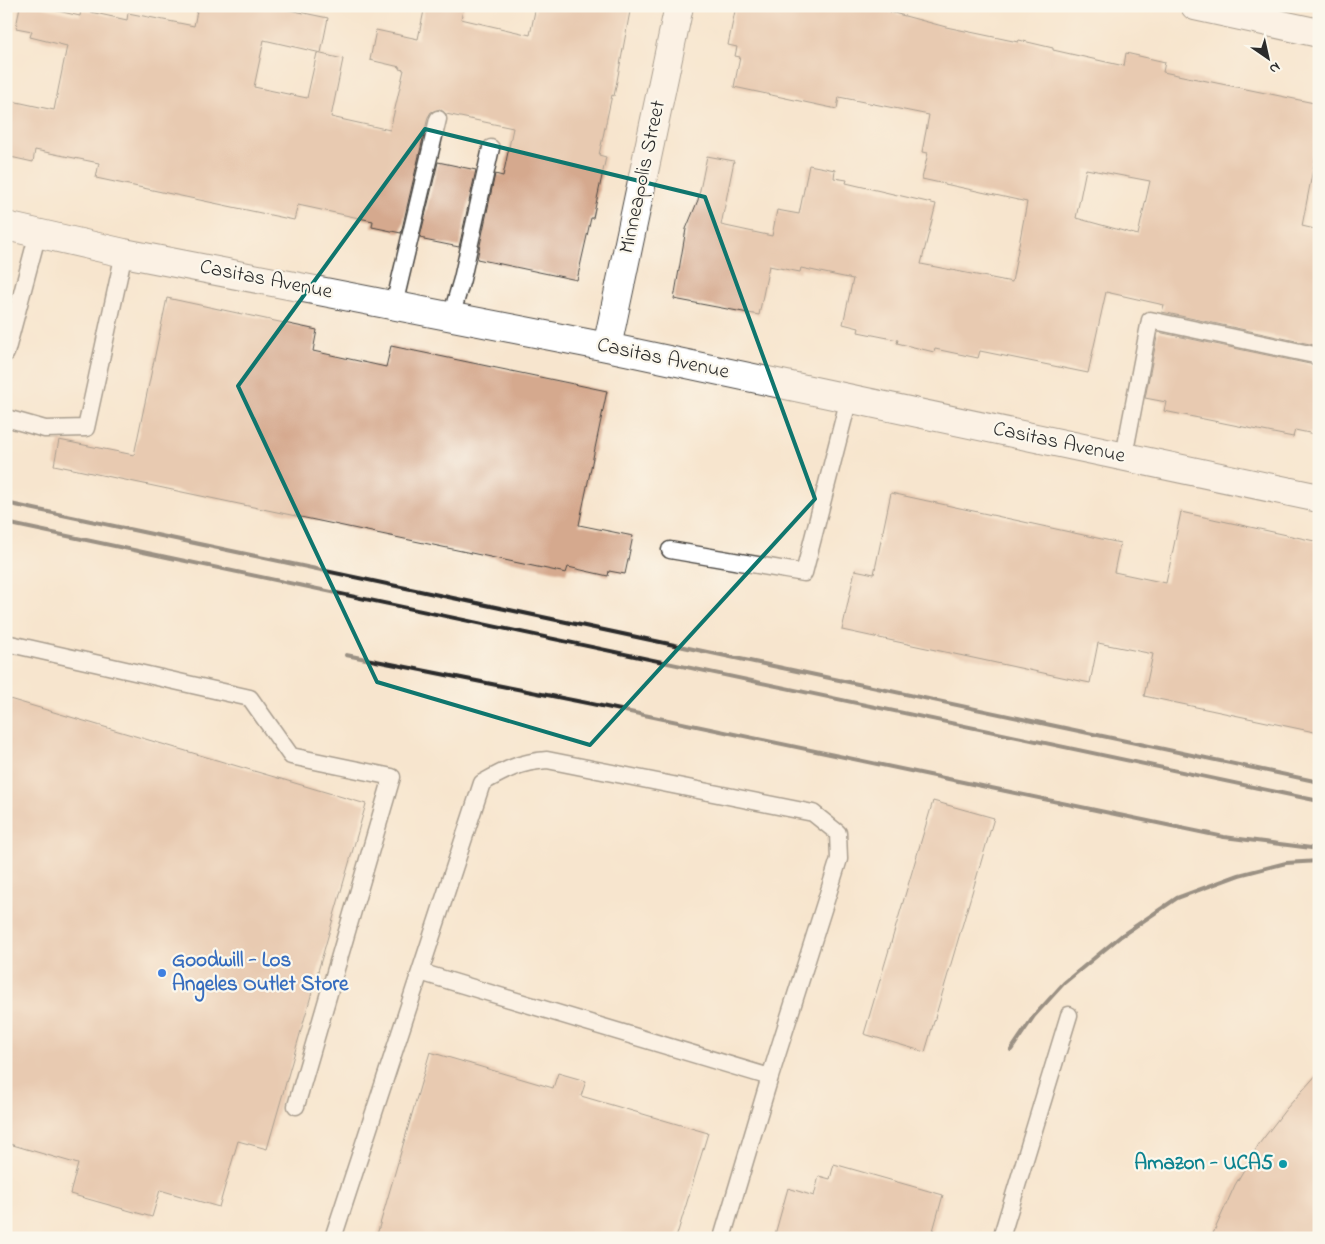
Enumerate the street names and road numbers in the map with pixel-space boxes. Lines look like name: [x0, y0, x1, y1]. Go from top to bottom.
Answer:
street label: Minneapolis Street: [612, 98, 674, 256]
street label: Casitas Avenue: [197, 252, 335, 308]
street label: Casitas Avenue: [594, 330, 732, 388]
street label: Casitas Avenue: [990, 414, 1128, 472]

